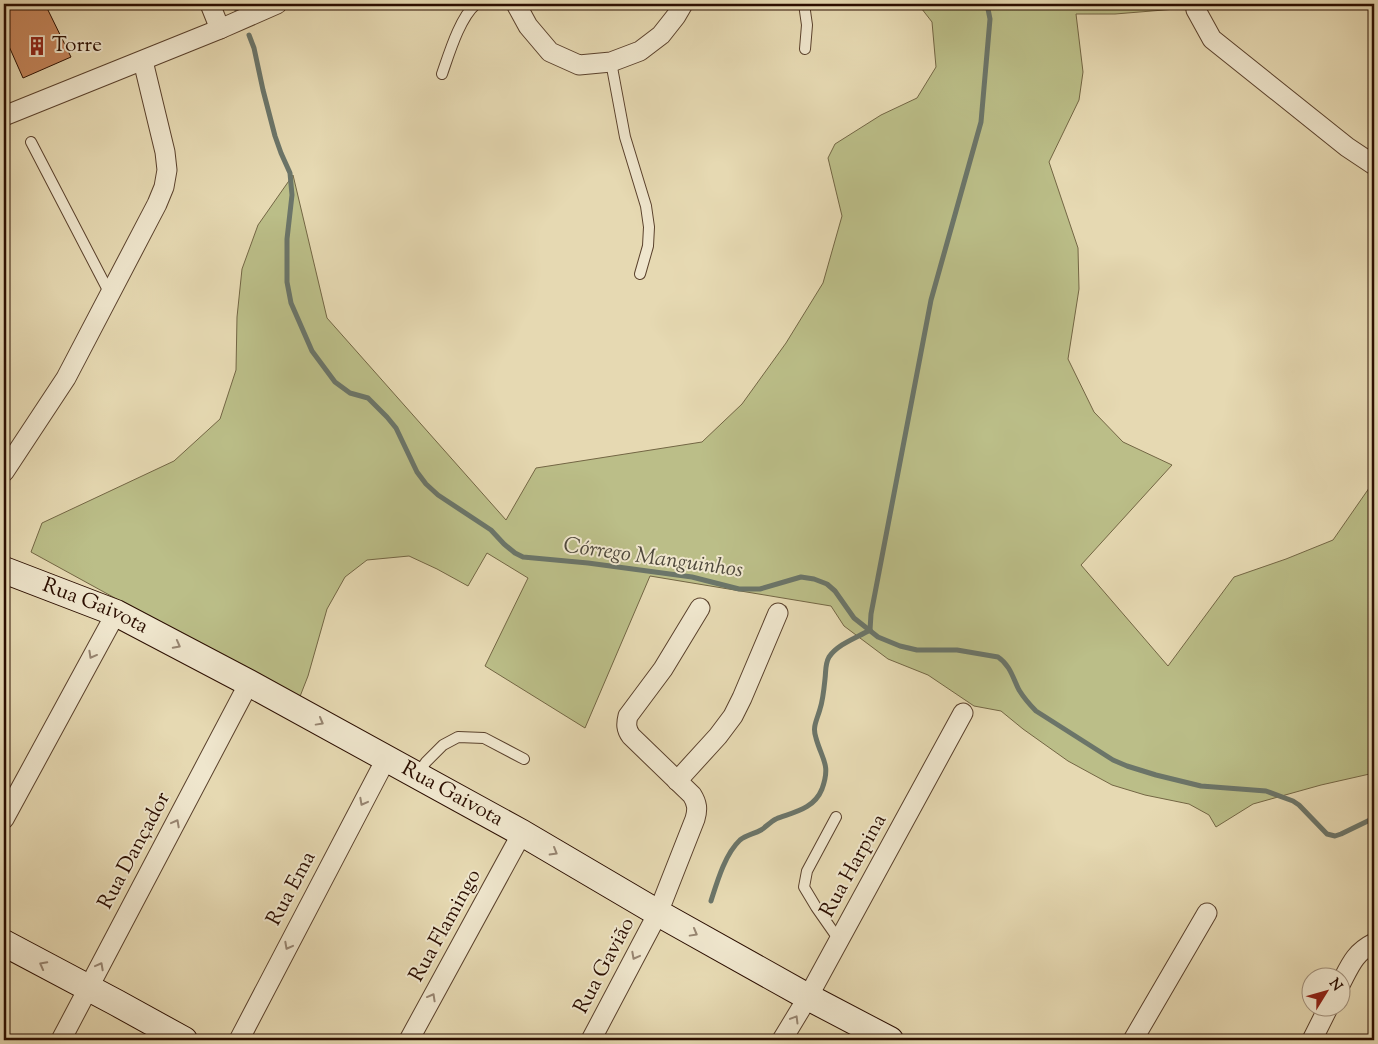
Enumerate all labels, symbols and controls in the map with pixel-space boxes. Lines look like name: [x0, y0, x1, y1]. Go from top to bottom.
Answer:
place label: Torre: [52, 31, 102, 61]
building icon: Torre: [26, 35, 48, 57]
water label: Córrego Manguinhos: [561, 531, 745, 587]
street label: Rua Gaivota: [38, 571, 153, 642]
one-way arrow: [172, 639, 181, 649]
one-way arrow: [89, 650, 99, 659]
one-way arrow: [314, 716, 323, 726]
street label: Rua Gaivota: [396, 754, 509, 835]
street label: Rua Dançador: [91, 787, 179, 915]
one-way arrow: [359, 797, 369, 806]
street label: Rua Harpina: [813, 808, 895, 923]
one-way arrow: [170, 819, 180, 828]
one-way arrow: [548, 845, 557, 855]
street label: Rua Ema: [260, 846, 324, 932]
street label: Rua Flamingo: [403, 864, 489, 988]
street label: Rua Gavião: [567, 913, 643, 1019]
one-way arrow: [689, 927, 698, 937]
one-way arrow: [284, 941, 294, 950]
one-way arrow: [631, 951, 641, 960]
one-way arrow: [39, 961, 48, 971]
one-way arrow: [94, 963, 104, 972]
north arrow: [1300, 966, 1350, 1016]
text: N: [1323, 975, 1346, 996]
one-way arrow: [426, 994, 436, 1003]
one-way arrow: [789, 1015, 799, 1024]

